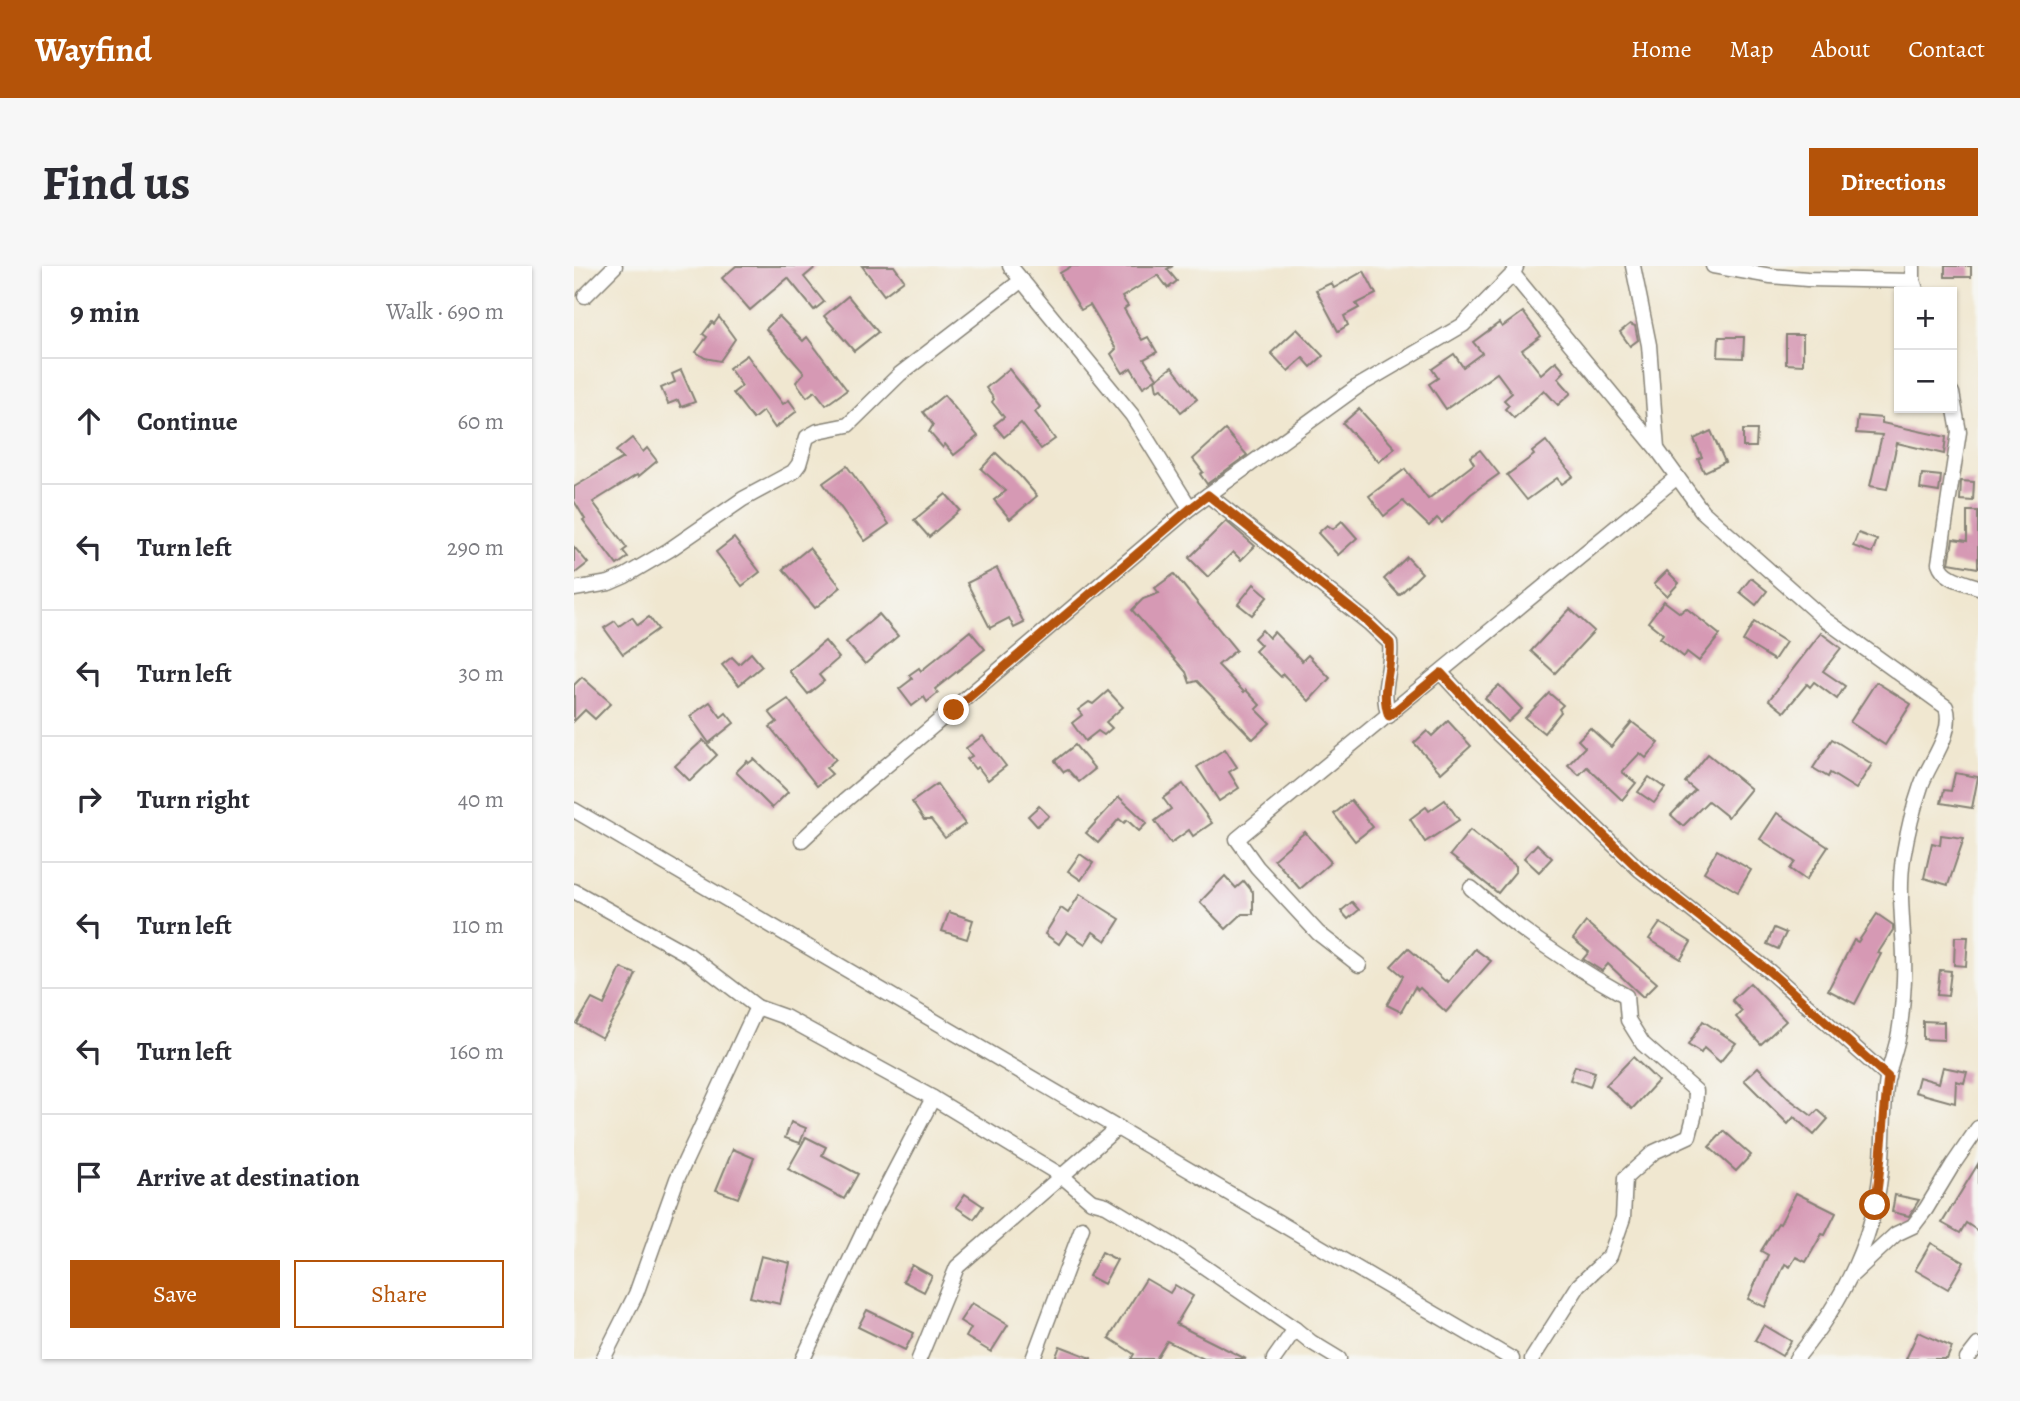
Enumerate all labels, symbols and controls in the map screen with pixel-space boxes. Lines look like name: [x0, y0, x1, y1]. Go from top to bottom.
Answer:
text: Wayfind: [35, 27, 152, 72]
text: Home: [1631, 33, 1692, 65]
text: Map: [1730, 33, 1774, 65]
text: About: [1812, 33, 1870, 65]
text: Contact: [1908, 33, 1985, 65]
button: Directions: [1809, 148, 1978, 216]
text: Find us: [42, 149, 190, 216]
map controls: [1894, 287, 1957, 413]
button: +: [1894, 287, 1957, 350]
text: 9 min: [70, 292, 140, 332]
text: Walk · 690 m: [386, 296, 504, 327]
button: −: [1894, 350, 1957, 413]
icon: ahead: [70, 402, 108, 440]
text: Continue: [137, 404, 238, 439]
text: 60 m: [457, 406, 504, 437]
icon: left: [70, 528, 108, 566]
text: Turn left: [137, 530, 232, 565]
text: 290 m: [447, 532, 504, 563]
icon: left: [70, 654, 108, 692]
text: Turn left: [137, 656, 232, 691]
text: 30 m: [458, 658, 504, 689]
route end: [938, 694, 969, 725]
icon: right: [70, 780, 108, 818]
text: Turn right: [137, 782, 250, 817]
text: 40 m: [458, 784, 504, 815]
icon: left: [70, 906, 108, 944]
text: Turn left: [137, 908, 232, 943]
text: 110 m: [452, 910, 504, 941]
icon: left: [70, 1032, 108, 1070]
text: Turn left: [137, 1034, 232, 1069]
text: 160 m: [450, 1036, 504, 1067]
icon: arrive: [70, 1158, 108, 1196]
text: Arrive at destination: [137, 1160, 360, 1195]
route start: [1859, 1189, 1890, 1220]
button: Save: [70, 1260, 280, 1328]
button: Share: [294, 1260, 504, 1328]

